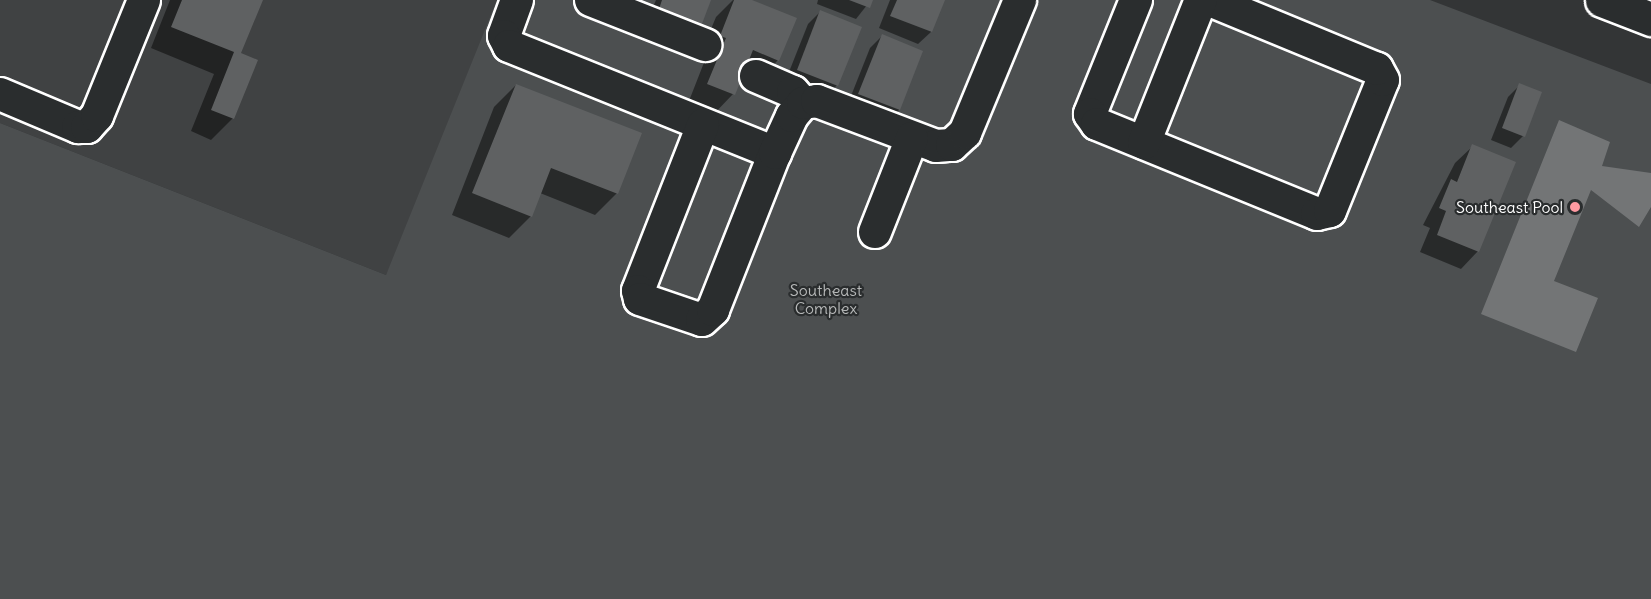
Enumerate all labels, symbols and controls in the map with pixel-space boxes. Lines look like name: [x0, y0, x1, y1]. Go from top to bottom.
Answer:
place label: Southeast Pool: [1456, 197, 1563, 217]
marker: Southeast Pool: [1568, 200, 1582, 214]
park label: Southeast Complex: [790, 280, 862, 318]

